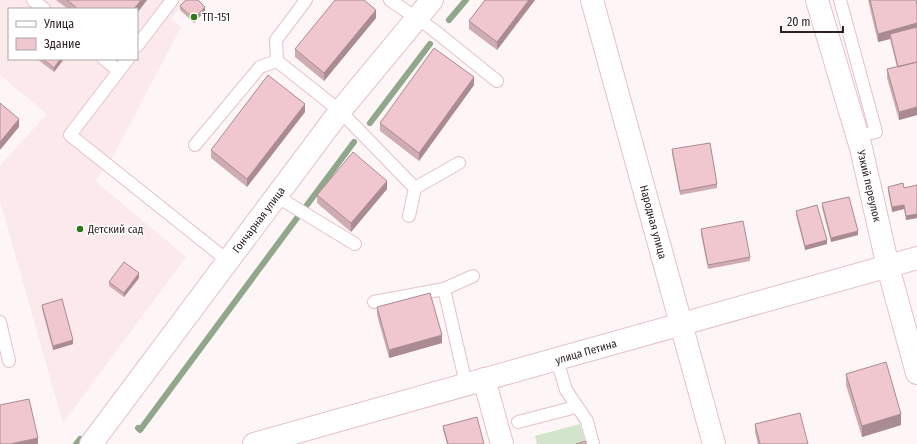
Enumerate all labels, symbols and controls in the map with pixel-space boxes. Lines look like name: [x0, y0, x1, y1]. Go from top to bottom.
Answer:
legend: [8, 8, 138, 60]
scale bar: [781, 8, 843, 34]
place label: ТП-151: [202, 11, 230, 24]
marker: ТП-151: [189, 12, 199, 22]
text: 20 m: [787, 15, 811, 29]
text: Улица: [43, 17, 74, 31]
text: Здание: [44, 37, 80, 51]
street label: Узкий переулок: [854, 148, 884, 224]
street label: Гончарная улица: [230, 184, 288, 256]
street label: Народная улица: [637, 184, 669, 260]
place label: Детский сад: [87, 223, 144, 236]
marker: Детский сад: [75, 224, 85, 234]
street label: улица Петина: [554, 337, 618, 367]

